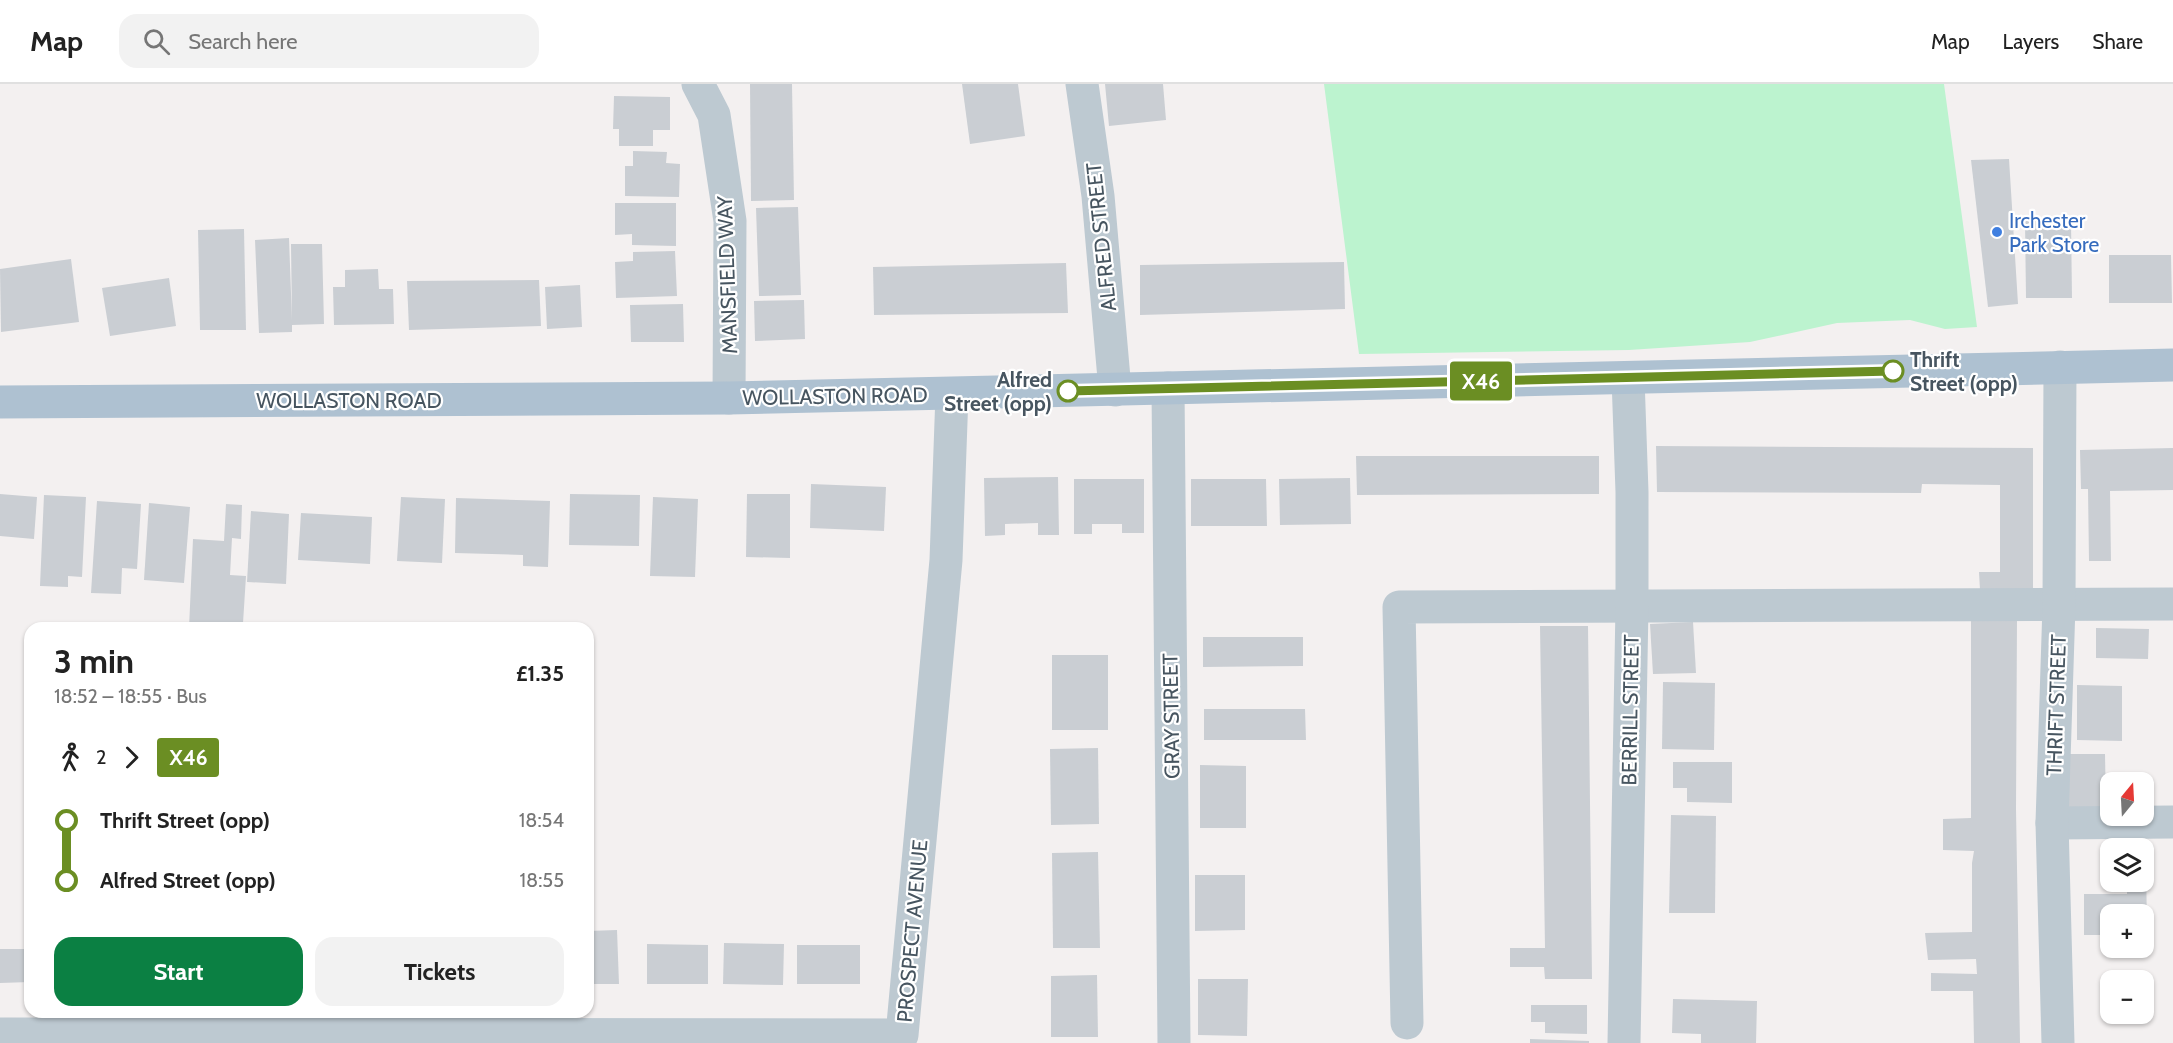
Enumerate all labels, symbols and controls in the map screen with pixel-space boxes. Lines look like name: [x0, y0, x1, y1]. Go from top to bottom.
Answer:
search box: [119, 14, 539, 68]
text: Map: [30, 24, 83, 58]
icon: search: [140, 25, 173, 58]
text: Search here: [188, 28, 297, 55]
text: Map: [1931, 29, 1970, 54]
text: Layers: [2003, 29, 2059, 54]
text: Share: [2092, 29, 2143, 54]
street label: ALFRED STREET: [1081, 161, 1121, 313]
street label: MANSFIELD WAY: [712, 194, 742, 354]
place label: Irchester Park Store: [2009, 208, 2099, 257]
marker: Irchester Park Store: [1990, 225, 2004, 239]
place label: Thrift Street (opp): [1910, 347, 2018, 396]
marker: Thrift Street (opp): [1882, 360, 1904, 382]
line badge: X46: [1446, 362, 1516, 400]
place label: Alfred Street (opp): [944, 367, 1052, 416]
text: X46: [1462, 369, 1500, 394]
marker: Alfred Street (opp): [1057, 380, 1079, 402]
street label: WOLLASTON ROAD: [742, 382, 928, 410]
street label: WOLLASTON ROAD: [256, 388, 442, 413]
street label: BERRILL STREET: [1616, 634, 1644, 786]
street label: THRIFT STREET: [2041, 634, 2071, 776]
text: 3 min: [54, 641, 134, 681]
street label: GRAY STREET: [1157, 653, 1185, 779]
text: £1.35: [516, 660, 564, 687]
text: 18:52 – 18:55 · Bus: [54, 684, 207, 708]
icon: walk: [54, 741, 87, 774]
icon: forward: [115, 741, 148, 774]
text: 2: [96, 745, 106, 769]
text: X46: [169, 745, 207, 770]
north arrow: [2100, 772, 2154, 826]
map controls: [2100, 772, 2154, 1024]
text: Thrift Street (opp): [100, 807, 270, 834]
text: 18:54: [519, 808, 564, 832]
button: layers: [2100, 838, 2154, 892]
street label: PROSPECT AVENUE: [892, 839, 932, 1023]
text: Alfred Street (opp): [100, 867, 276, 894]
text: 18:55: [520, 868, 564, 892]
button: +: [2100, 904, 2154, 958]
button: Start: [54, 937, 303, 1006]
button: Tickets: [315, 937, 564, 1006]
button: −: [2100, 970, 2154, 1024]

